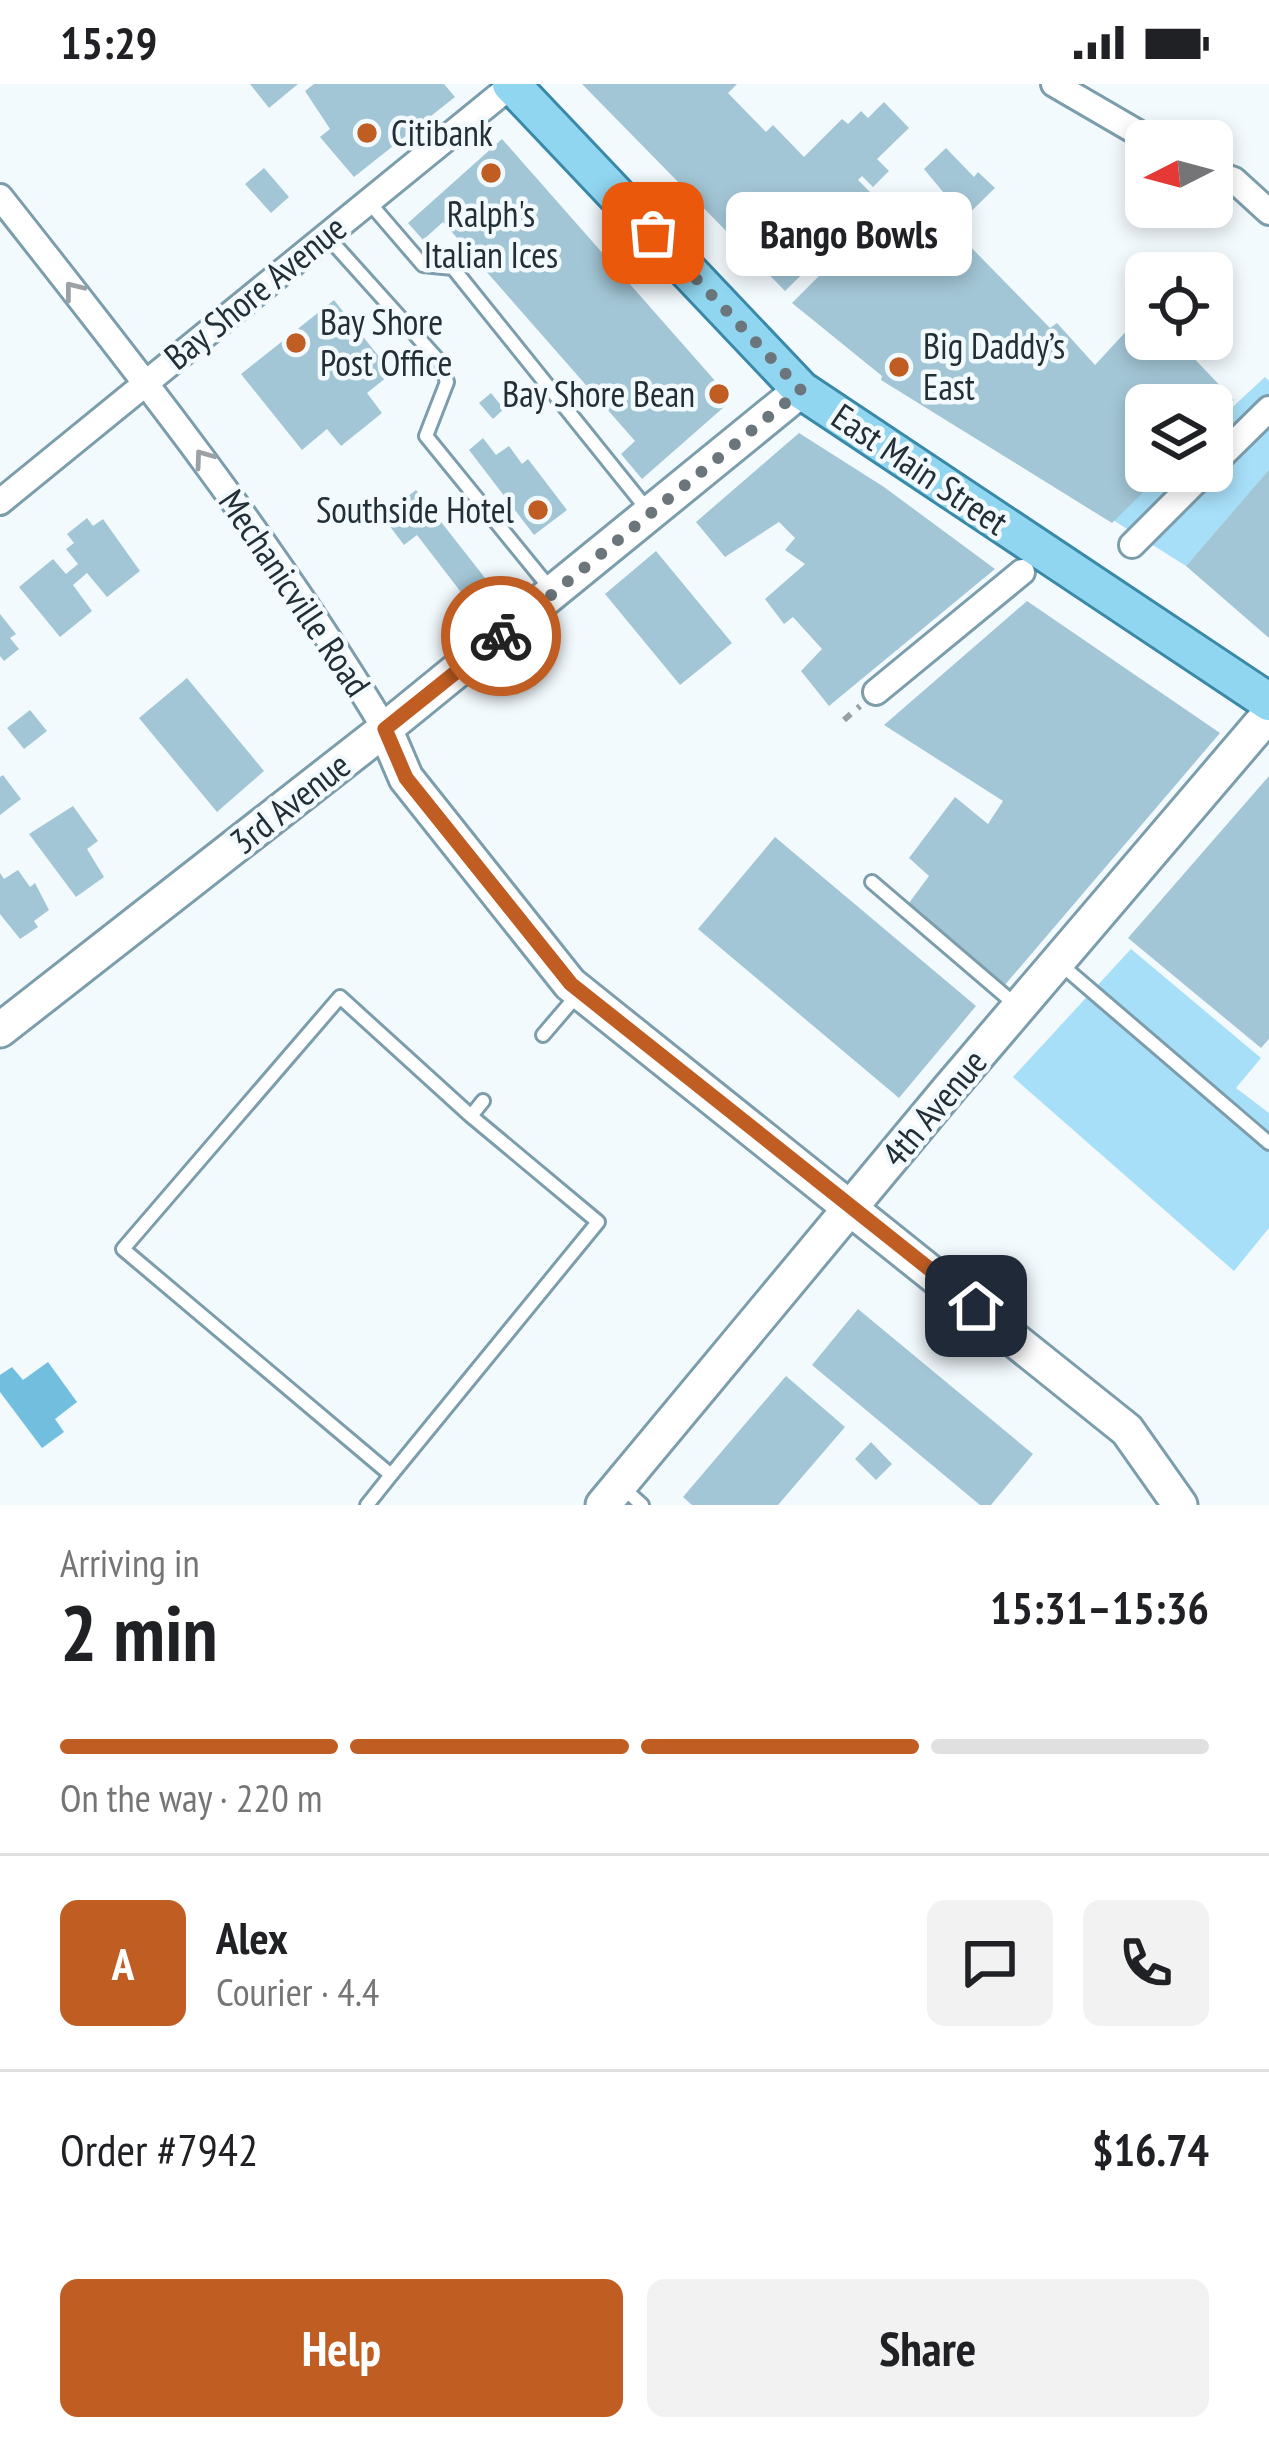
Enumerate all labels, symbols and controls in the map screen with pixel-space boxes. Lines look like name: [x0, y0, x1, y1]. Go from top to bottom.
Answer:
text: 15:29: [60, 13, 157, 71]
place label: Citibank: [391, 109, 493, 156]
marker: Citibank: [354, 120, 380, 146]
north arrow: [1125, 120, 1233, 228]
map controls: [1125, 120, 1233, 492]
marker: Ralph's Italian Ices: [478, 160, 504, 186]
pin: [602, 182, 704, 284]
place label: Ralph's Italian Ices: [424, 190, 558, 278]
callout: Bango Bowls: [725, 191, 971, 275]
icon: bag: [620, 200, 686, 266]
street label: Bay Shore Avenue: [154, 204, 355, 379]
text: Bango Bowls: [760, 208, 938, 259]
button: locate: [1125, 252, 1233, 360]
one-way arrow: [66, 281, 87, 303]
place label: Bay Shore Post Office: [320, 298, 452, 386]
place label: Big Daddy’s East: [923, 322, 1065, 410]
marker: Bay Shore Post Office: [283, 330, 309, 356]
marker: Big Daddy’s East: [886, 354, 912, 380]
place label: Bay Shore Bean: [502, 370, 695, 417]
marker: Bay Shore Bean: [706, 381, 732, 407]
button: layers: [1125, 384, 1233, 492]
street label: East Main Street: [823, 392, 1017, 545]
one-way arrow: [195, 450, 217, 471]
street label: Mechanicville Road: [209, 480, 382, 705]
place label: Southside Hotel: [316, 486, 515, 533]
marker: Southside Hotel: [525, 497, 551, 523]
courier: [441, 576, 561, 696]
icon: bike: [468, 603, 534, 669]
street label: 3rd Avenue: [220, 741, 359, 864]
street label: 4th Avenue: [871, 1039, 997, 1176]
pin: [925, 1255, 1027, 1357]
icon: home: [943, 1273, 1009, 1339]
text: Arriving in: [60, 1537, 200, 1588]
text: 15:31–15:36: [990, 1578, 1209, 1636]
text: 2 min: [60, 1582, 218, 1683]
text: On the way · 220 m: [60, 1772, 322, 1823]
button: chat: [927, 1900, 1053, 2026]
button: phone: [1083, 1900, 1209, 2026]
text: Alex: [216, 1908, 288, 1966]
text: A: [112, 1934, 134, 1992]
text: Courier · 4.4: [216, 1966, 379, 2017]
text: Order #7942: [60, 2120, 258, 2178]
text: $16.74: [1092, 2120, 1209, 2178]
button: Help: [60, 2279, 623, 2417]
button: Share: [647, 2279, 1209, 2417]

